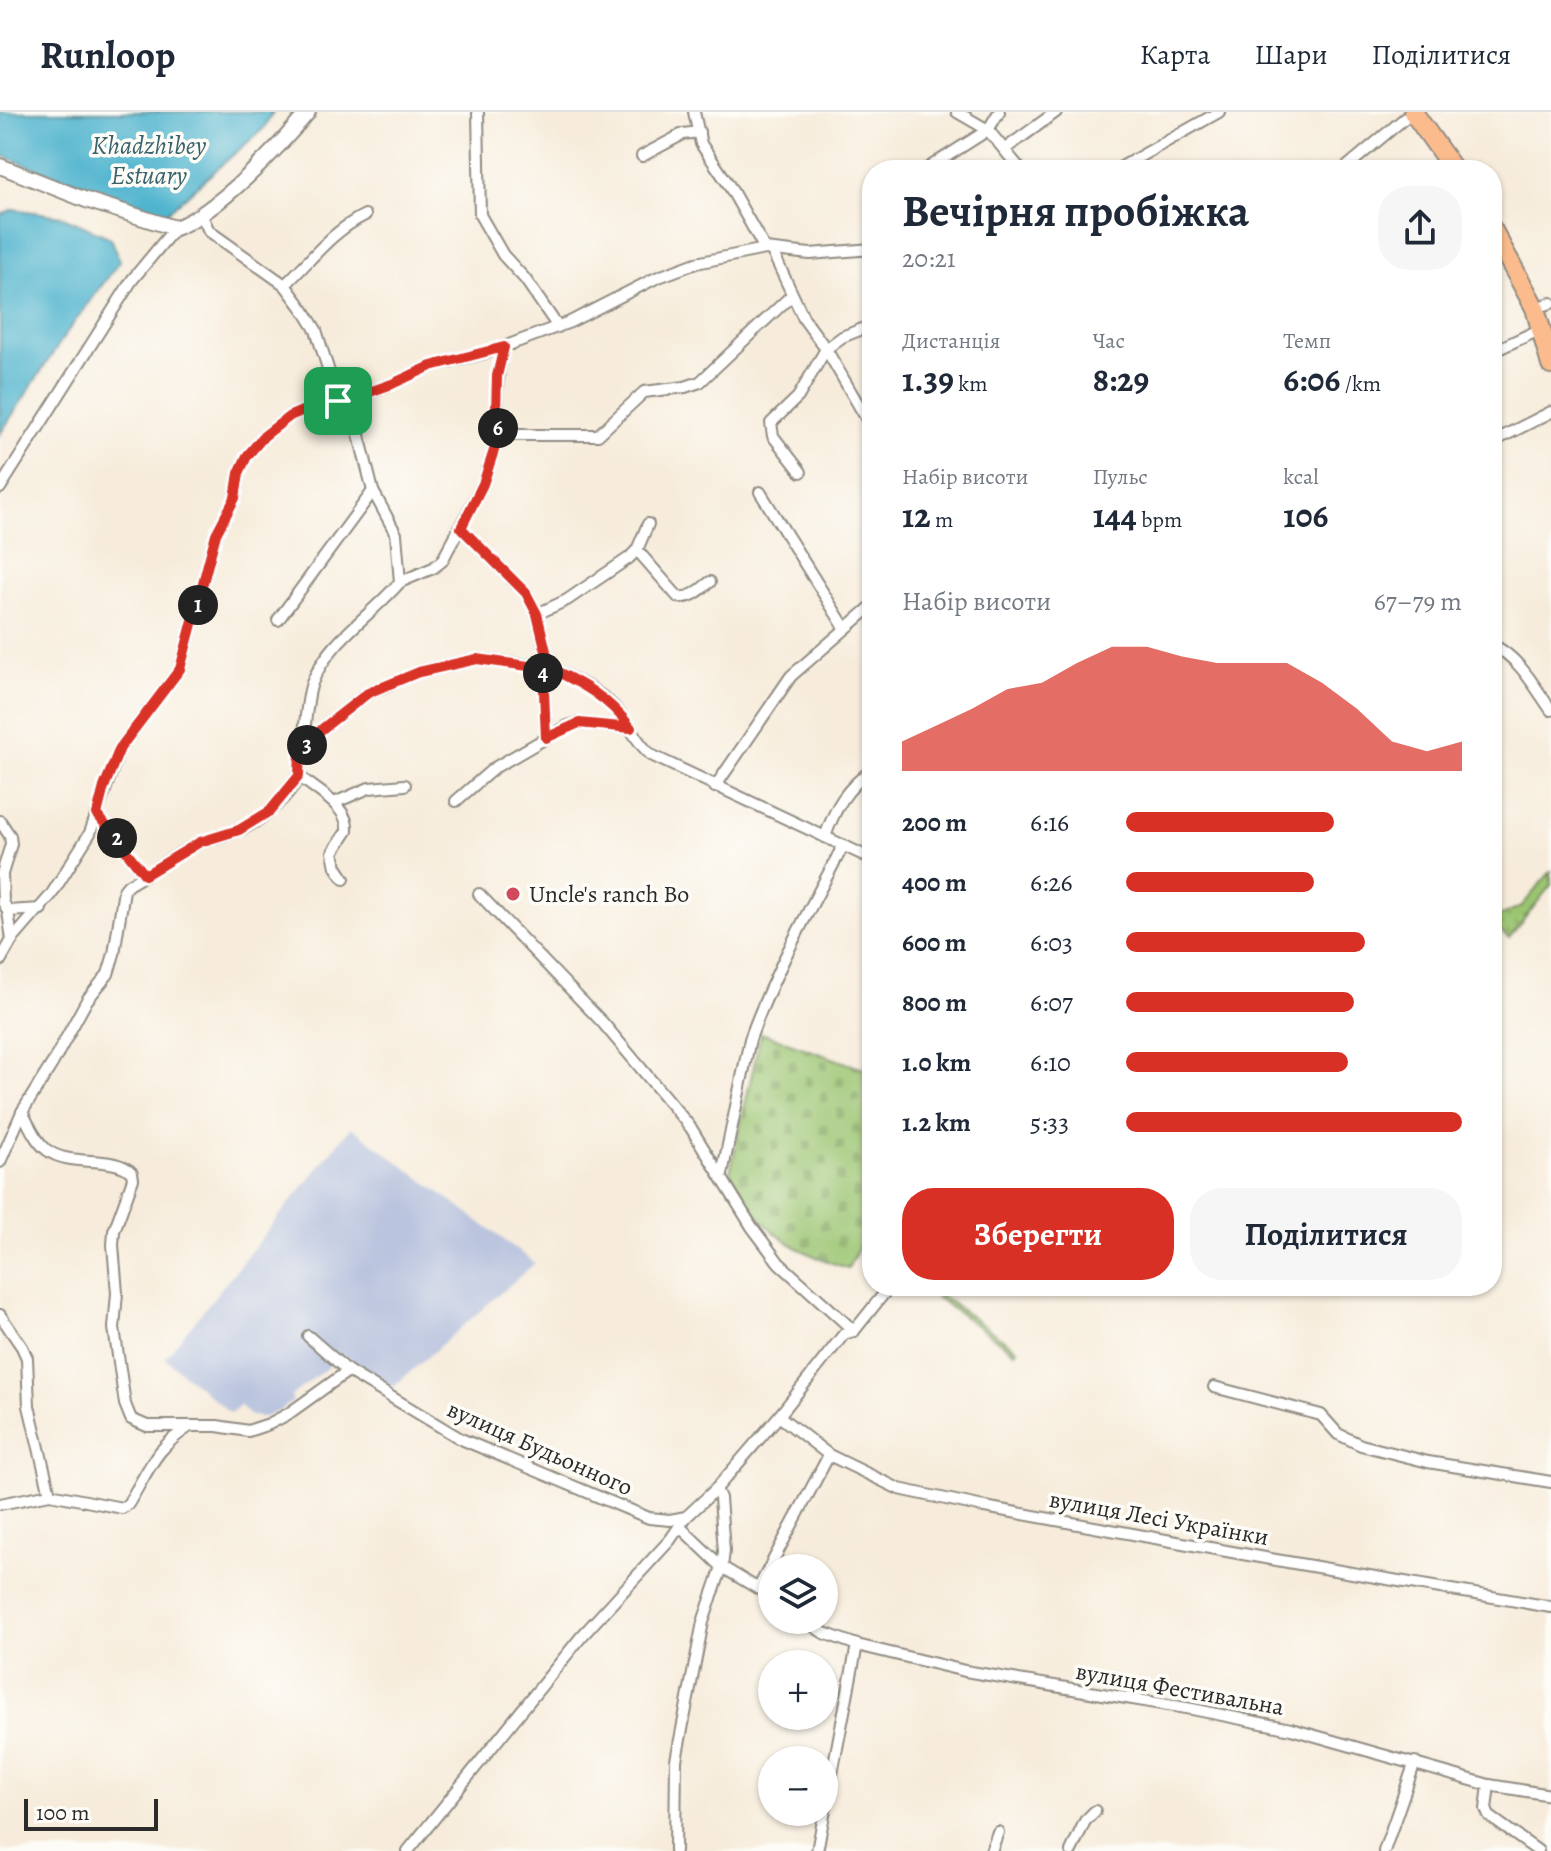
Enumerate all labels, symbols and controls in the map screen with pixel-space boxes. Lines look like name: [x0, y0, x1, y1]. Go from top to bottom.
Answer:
text: Runloop: [40, 29, 175, 81]
text: Карта: [1140, 36, 1210, 74]
text: Шари: [1254, 36, 1328, 74]
text: Поділитися: [1372, 36, 1511, 74]
water label: Khadzhibey Estuary: [92, 128, 206, 193]
text: Вечірня пробіжка: [902, 181, 1249, 241]
button: share: [1378, 186, 1462, 270]
text: 20:21: [902, 241, 956, 276]
text: Дистанція: [902, 326, 1000, 356]
text: Час: [1093, 326, 1125, 356]
text: Темп: [1283, 326, 1331, 356]
text: 1.39: [902, 356, 954, 403]
text: 8:29: [1093, 356, 1149, 403]
text: 6:06: [1283, 356, 1340, 403]
pin: [304, 367, 372, 435]
text: km: [954, 369, 988, 399]
text: /km: [1340, 369, 1381, 399]
icon: arrive: [316, 379, 360, 423]
pin: 6: [478, 408, 518, 448]
text: 6: [493, 413, 503, 443]
text: Набір висоти: [902, 462, 1028, 492]
text: Пульс: [1093, 462, 1148, 492]
text: kcal: [1283, 462, 1319, 492]
text: 12: [902, 492, 931, 539]
text: 144: [1093, 492, 1137, 539]
text: 106: [1283, 492, 1328, 539]
text: m: [931, 505, 953, 535]
text: bpm: [1137, 505, 1182, 535]
text: Набір висоти: [902, 584, 1051, 619]
text: 67–79 m: [1374, 584, 1462, 619]
pin: 1: [178, 585, 218, 625]
text: 1: [194, 590, 202, 620]
pin: 4: [523, 653, 563, 693]
text: 4: [538, 658, 548, 688]
pin: 3: [287, 725, 327, 765]
text: 3: [302, 730, 312, 760]
text: 200 m: [902, 805, 967, 840]
text: 6:16: [1030, 805, 1069, 840]
pin: 2: [97, 818, 137, 858]
text: 2: [112, 823, 122, 853]
text: 400 m: [902, 865, 967, 900]
text: 6:26: [1030, 865, 1073, 900]
place label: Uncle's ranch Bo: [529, 878, 689, 910]
marker: Uncle's ranch Bo: [504, 885, 522, 903]
text: 600 m: [902, 925, 967, 960]
text: 6:03: [1030, 925, 1073, 960]
text: 800 m: [902, 985, 967, 1020]
text: 6:07: [1030, 985, 1073, 1020]
text: 1.0 km: [902, 1045, 971, 1080]
text: 6:10: [1030, 1045, 1071, 1080]
text: 1.2 km: [902, 1105, 971, 1140]
text: 5:33: [1030, 1105, 1069, 1140]
button: Зберегти: [902, 1188, 1174, 1280]
button: Поділитися: [1190, 1188, 1462, 1280]
street label: вулиця Будьонного: [442, 1393, 638, 1503]
street label: вулиця Лесі Українки: [1047, 1483, 1271, 1553]
map controls: [758, 1554, 838, 1826]
button: layers: [758, 1554, 838, 1634]
button: +: [758, 1650, 838, 1730]
street label: вулиця Фестивальна: [1073, 1655, 1287, 1723]
button: −: [758, 1746, 838, 1826]
scale bar: [24, 1795, 158, 1831]
text: 100 m: [36, 1798, 90, 1828]

